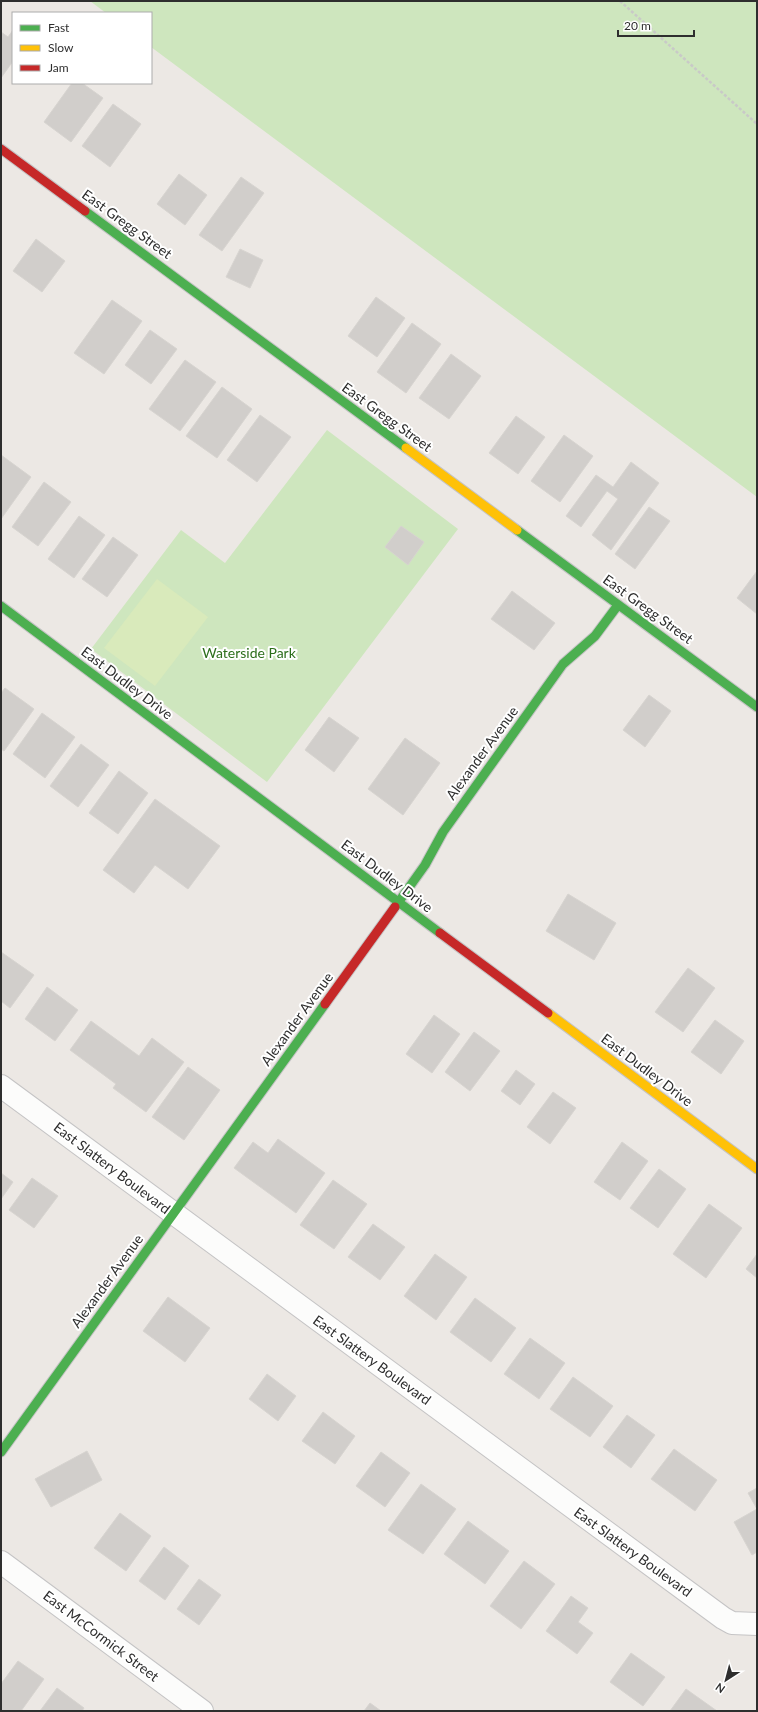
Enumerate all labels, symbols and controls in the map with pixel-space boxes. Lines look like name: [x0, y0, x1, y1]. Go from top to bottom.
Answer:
legend: [12, 12, 152, 84]
scale bar: [618, 12, 694, 38]
text: 20 m: [624, 18, 651, 33]
text: Fast: [48, 20, 70, 35]
text: Slow: [48, 40, 74, 55]
text: Jam: [48, 60, 69, 75]
street label: East Gregg Street: [79, 185, 176, 262]
street label: East Gregg Street: [339, 378, 436, 455]
street label: East Gregg Street: [600, 570, 697, 647]
street label: East Dudley Drive: [78, 643, 176, 723]
park label: Waterside Park: [202, 644, 297, 661]
street label: Alexander Avenue: [442, 703, 521, 803]
street label: East Dudley Drive: [338, 836, 436, 916]
street label: Alexander Avenue: [257, 969, 336, 1069]
street label: East Dudley Drive: [598, 1030, 696, 1110]
street label: East Slattery Boulevard: [51, 1118, 174, 1217]
street label: Alexander Avenue: [67, 1231, 146, 1331]
street label: East Slattery Boulevard: [310, 1311, 435, 1408]
street label: East Slattery Boulevard: [571, 1503, 696, 1600]
street label: East McCormick Street: [40, 1587, 162, 1685]
north arrow: [706, 1660, 746, 1700]
text: N: [713, 1681, 727, 1696]

